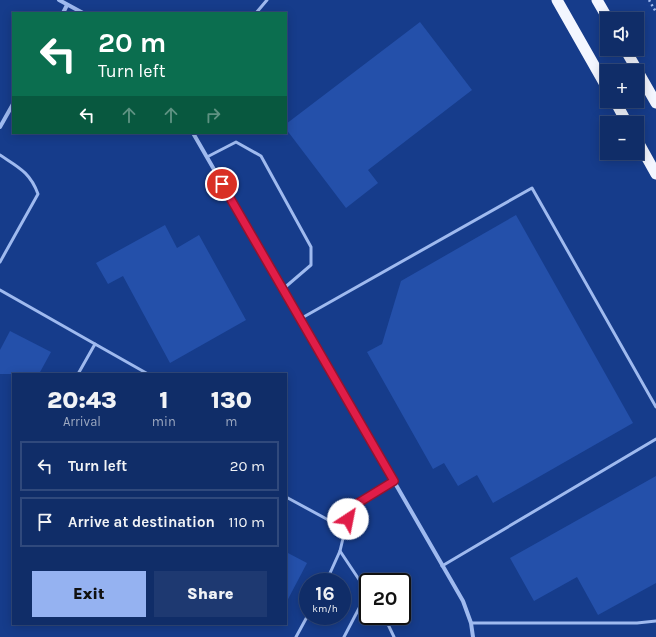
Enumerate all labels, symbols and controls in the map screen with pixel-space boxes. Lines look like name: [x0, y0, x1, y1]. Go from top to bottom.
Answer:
map controls: [600, 12, 644, 160]
button: sound: [600, 12, 644, 56]
text: 20 m: [98, 26, 166, 59]
icon: left: [32, 28, 84, 80]
text: Turn left: [98, 60, 166, 82]
button: +: [600, 64, 644, 108]
icon: left: [76, 104, 98, 126]
icon: ahead: [118, 104, 140, 126]
icon: ahead: [160, 104, 182, 126]
icon: right: [202, 104, 224, 126]
button: −: [600, 116, 644, 160]
pin: [205, 167, 239, 201]
icon: arrive: [211, 173, 233, 195]
text: 20:43: [47, 386, 117, 414]
text: 1: [159, 386, 168, 414]
text: 130: [211, 386, 252, 414]
text: Arrival: [63, 414, 101, 429]
text: min: [152, 414, 176, 429]
text: m: [225, 414, 237, 429]
icon: left: [34, 455, 56, 477]
text: Turn left: [68, 457, 127, 475]
text: 20 m: [230, 457, 265, 475]
position arrow: [327, 498, 369, 540]
icon: arrive: [34, 511, 56, 533]
text: Arrive at destination: [68, 513, 215, 531]
text: 110 m: [229, 513, 265, 531]
button: Exit: [32, 571, 146, 617]
button: Share: [154, 571, 267, 617]
speed limit sign: 20: [359, 573, 411, 625]
text: 16: [315, 582, 335, 605]
text: km/h: [312, 603, 338, 615]

